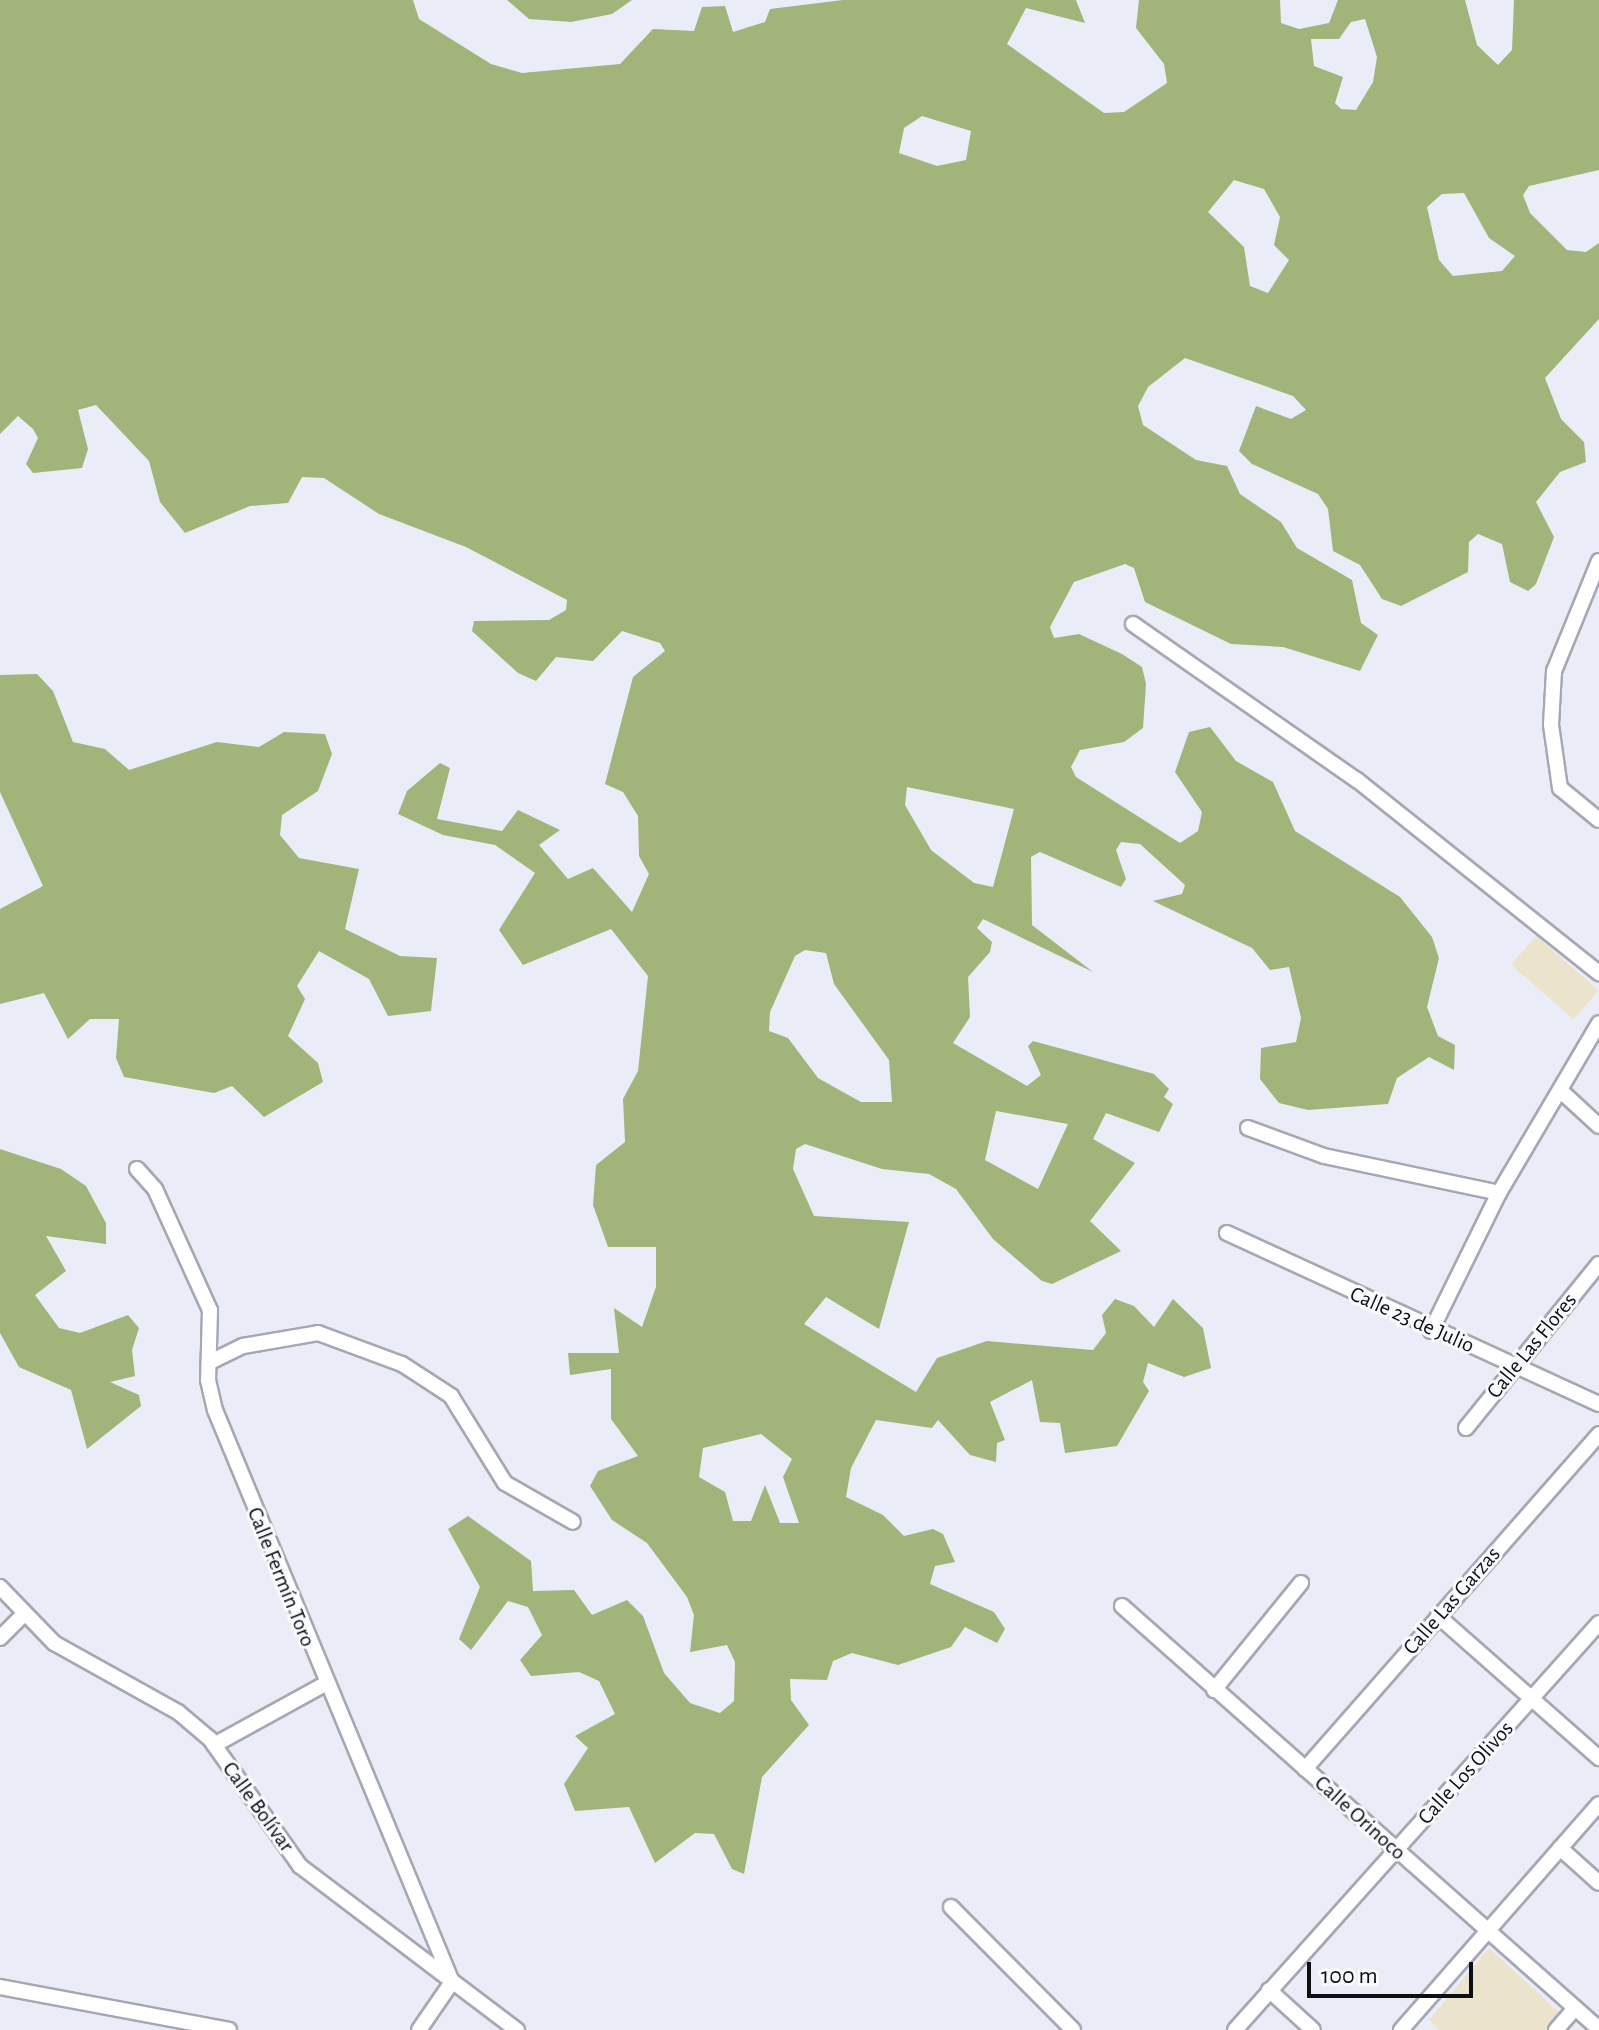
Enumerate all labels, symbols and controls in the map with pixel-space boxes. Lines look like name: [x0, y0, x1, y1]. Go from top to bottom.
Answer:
street label: Calle 23 de Julio: [1346, 1281, 1478, 1359]
street label: Calle Las Flores: [1481, 1288, 1583, 1404]
street label: Calle Fermín Toro: [241, 1503, 321, 1651]
street label: Calle Las Garzas: [1398, 1541, 1506, 1661]
street label: Calle Los Olivos: [1413, 1716, 1519, 1830]
street label: Calle Bolívar: [216, 1757, 300, 1857]
street label: Calle Orinoco: [1309, 1770, 1411, 1866]
scale bar: [1311, 1946, 1477, 1996]
text: 100 m: [1321, 1964, 1378, 1988]

